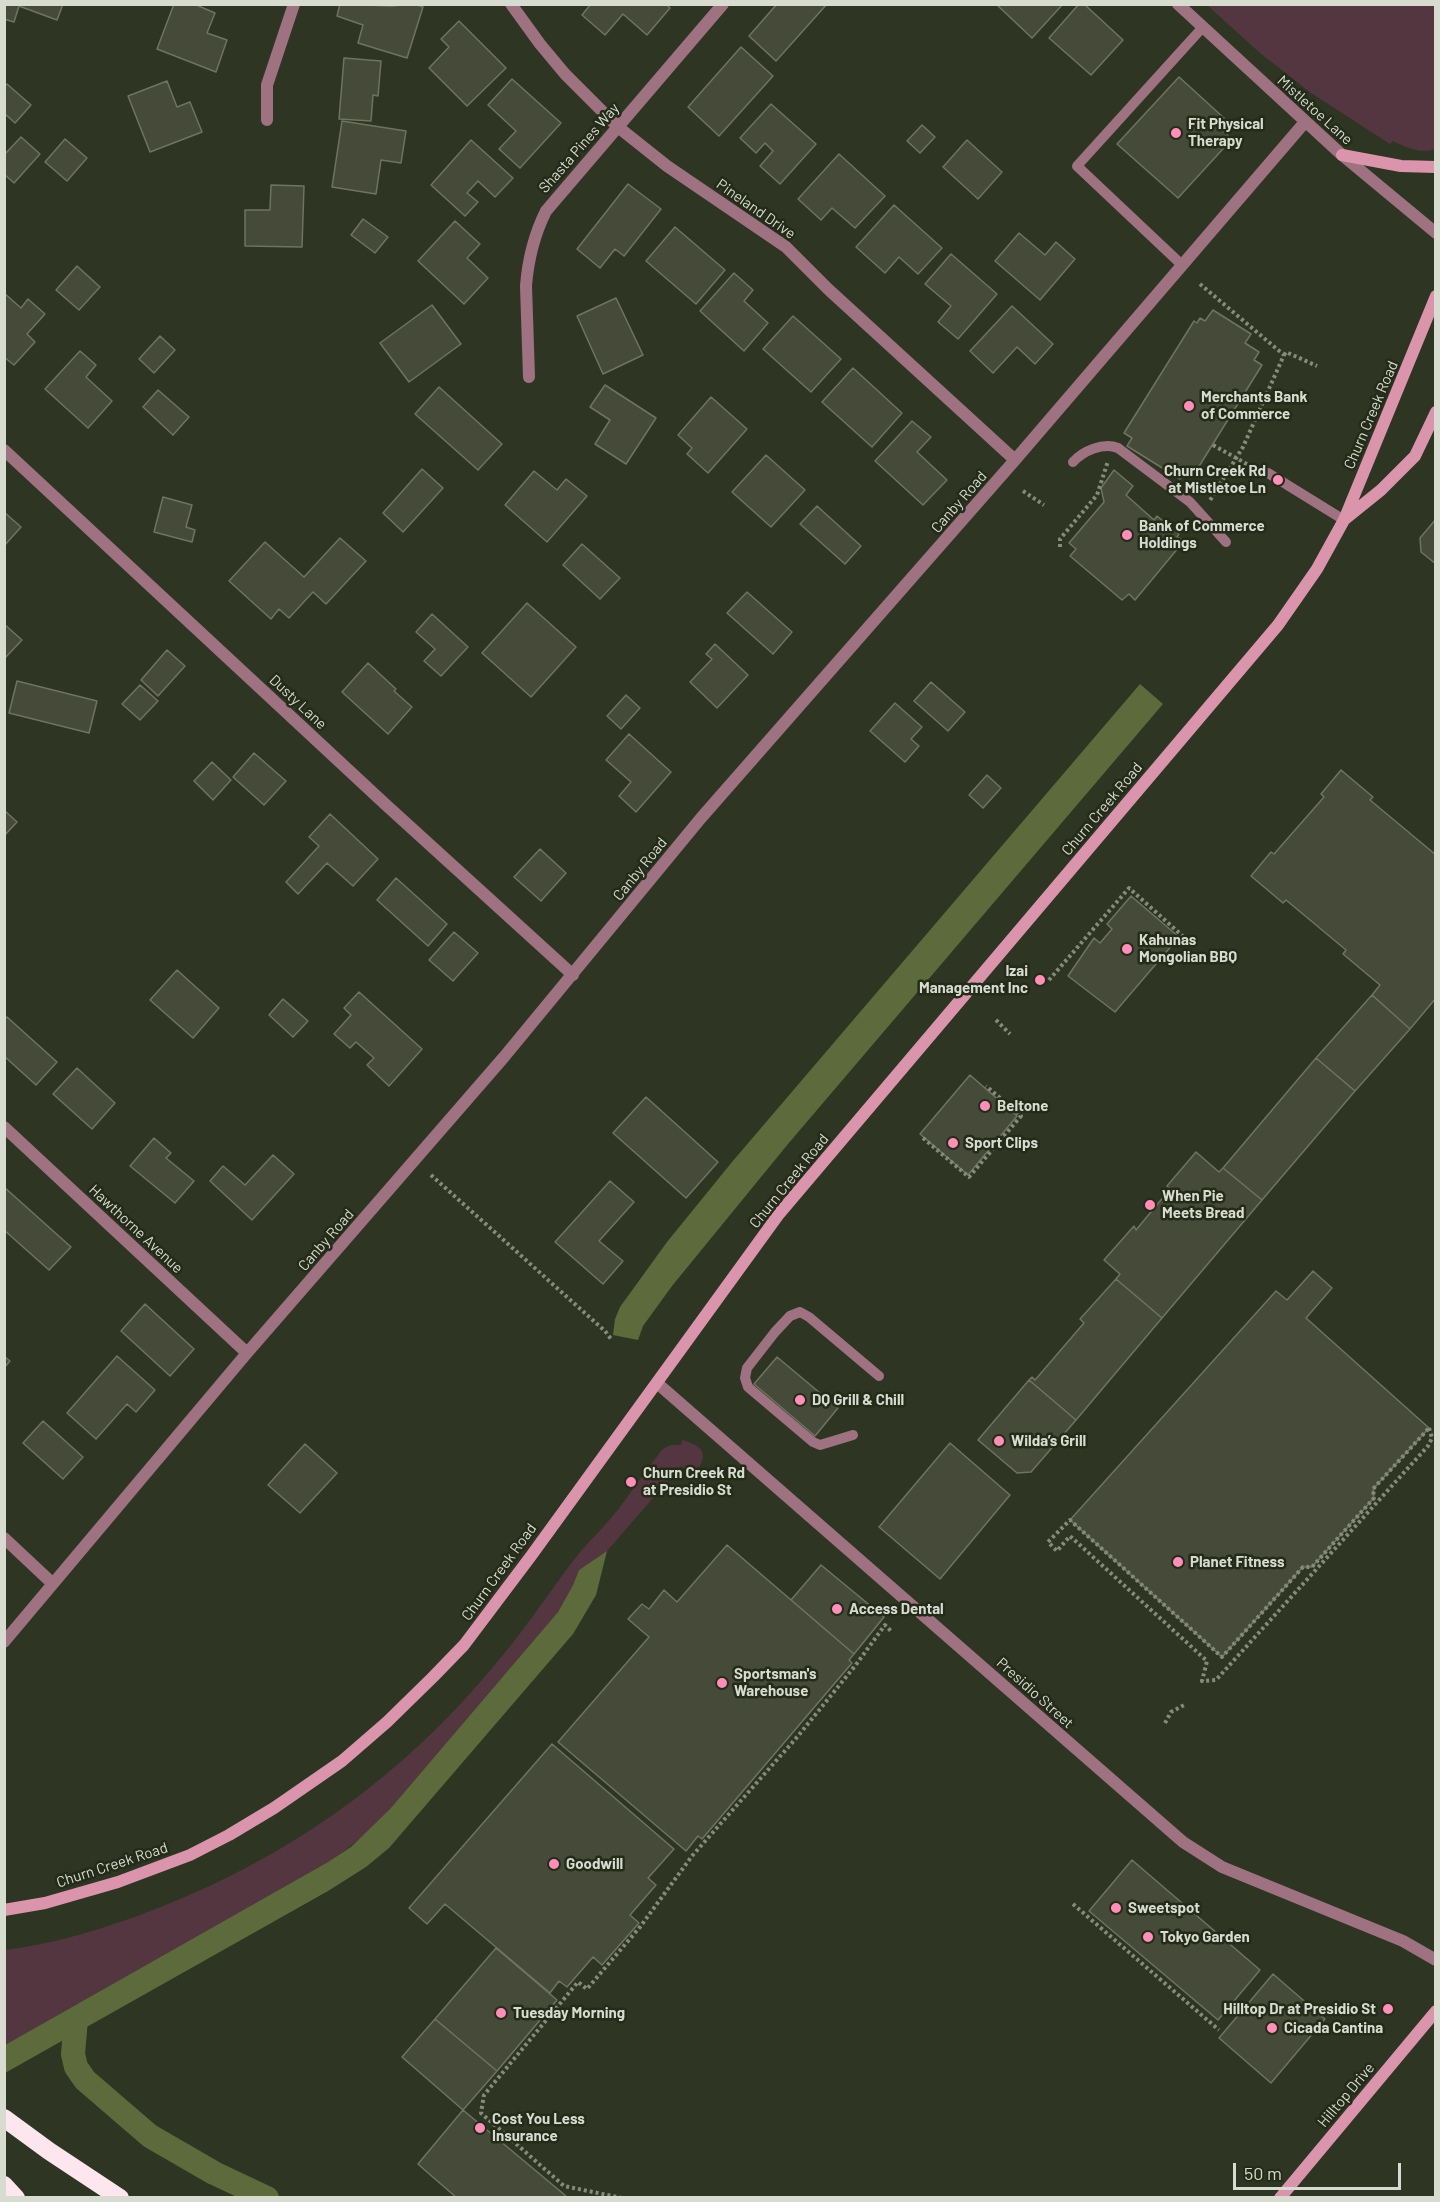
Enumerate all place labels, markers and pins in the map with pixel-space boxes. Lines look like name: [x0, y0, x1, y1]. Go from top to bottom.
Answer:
place label: Fit Physical Therapy: [1188, 115, 1264, 150]
marker: Fit Physical Therapy: [1169, 126, 1183, 140]
place label: Merchants Bank of Commerce: [1201, 388, 1307, 423]
marker: Merchants Bank of Commerce: [1182, 399, 1196, 413]
place label: Churn Creek Rd at Mistletoe Ln: [1164, 462, 1266, 497]
marker: Churn Creek Rd at Mistletoe Ln: [1271, 473, 1285, 487]
place label: Bank of Commerce Holdings: [1139, 517, 1265, 552]
marker: Bank of Commerce Holdings: [1120, 528, 1134, 542]
place label: Kahunas Mongolian BBQ: [1139, 931, 1237, 966]
marker: Kahunas Mongolian BBQ: [1120, 942, 1134, 956]
place label: Izai Management Inc: [919, 962, 1028, 997]
marker: Izai Management Inc: [1033, 973, 1047, 987]
place label: Beltone: [997, 1097, 1048, 1115]
marker: Beltone: [978, 1099, 992, 1113]
place label: Sport Clips: [965, 1134, 1038, 1152]
marker: Sport Clips: [946, 1136, 960, 1150]
place label: When Pie Meets Bread: [1162, 1187, 1245, 1222]
marker: When Pie Meets Bread: [1143, 1198, 1157, 1212]
place label: DQ Grill & Chill: [812, 1391, 904, 1409]
marker: DQ Grill & Chill: [793, 1393, 807, 1407]
place label: Wilda’s Grill: [1011, 1432, 1086, 1450]
marker: Wilda’s Grill: [992, 1434, 1006, 1448]
place label: Churn Creek Rd at Presidio St: [643, 1464, 745, 1499]
marker: Churn Creek Rd at Presidio St: [624, 1475, 638, 1489]
place label: Planet Fitness: [1190, 1553, 1285, 1571]
marker: Planet Fitness: [1171, 1555, 1185, 1569]
place label: Access Dental: [849, 1600, 944, 1618]
marker: Access Dental: [830, 1602, 844, 1616]
place label: Sportsman's Warehouse: [734, 1665, 817, 1700]
marker: Sportsman's Warehouse: [715, 1676, 729, 1690]
place label: Goodwill: [566, 1855, 623, 1873]
marker: Goodwill: [547, 1857, 561, 1871]
place label: Sweetspot: [1128, 1899, 1200, 1917]
marker: Sweetspot: [1109, 1901, 1123, 1915]
place label: Tokyo Garden: [1160, 1928, 1250, 1946]
marker: Tokyo Garden: [1141, 1930, 1155, 1944]
place label: Hilltop Dr at Presidio St: [1223, 2000, 1376, 2018]
marker: Hilltop Dr at Presidio St: [1381, 2002, 1395, 2016]
place label: Tuesday Morning: [513, 2004, 625, 2022]
marker: Tuesday Morning: [494, 2006, 508, 2020]
place label: Cicada Cantina: [1284, 2019, 1383, 2037]
marker: Cicada Cantina: [1265, 2021, 1279, 2035]
place label: Cost You Less Insurance: [492, 2110, 585, 2145]
marker: Cost You Less Insurance: [473, 2121, 487, 2135]

